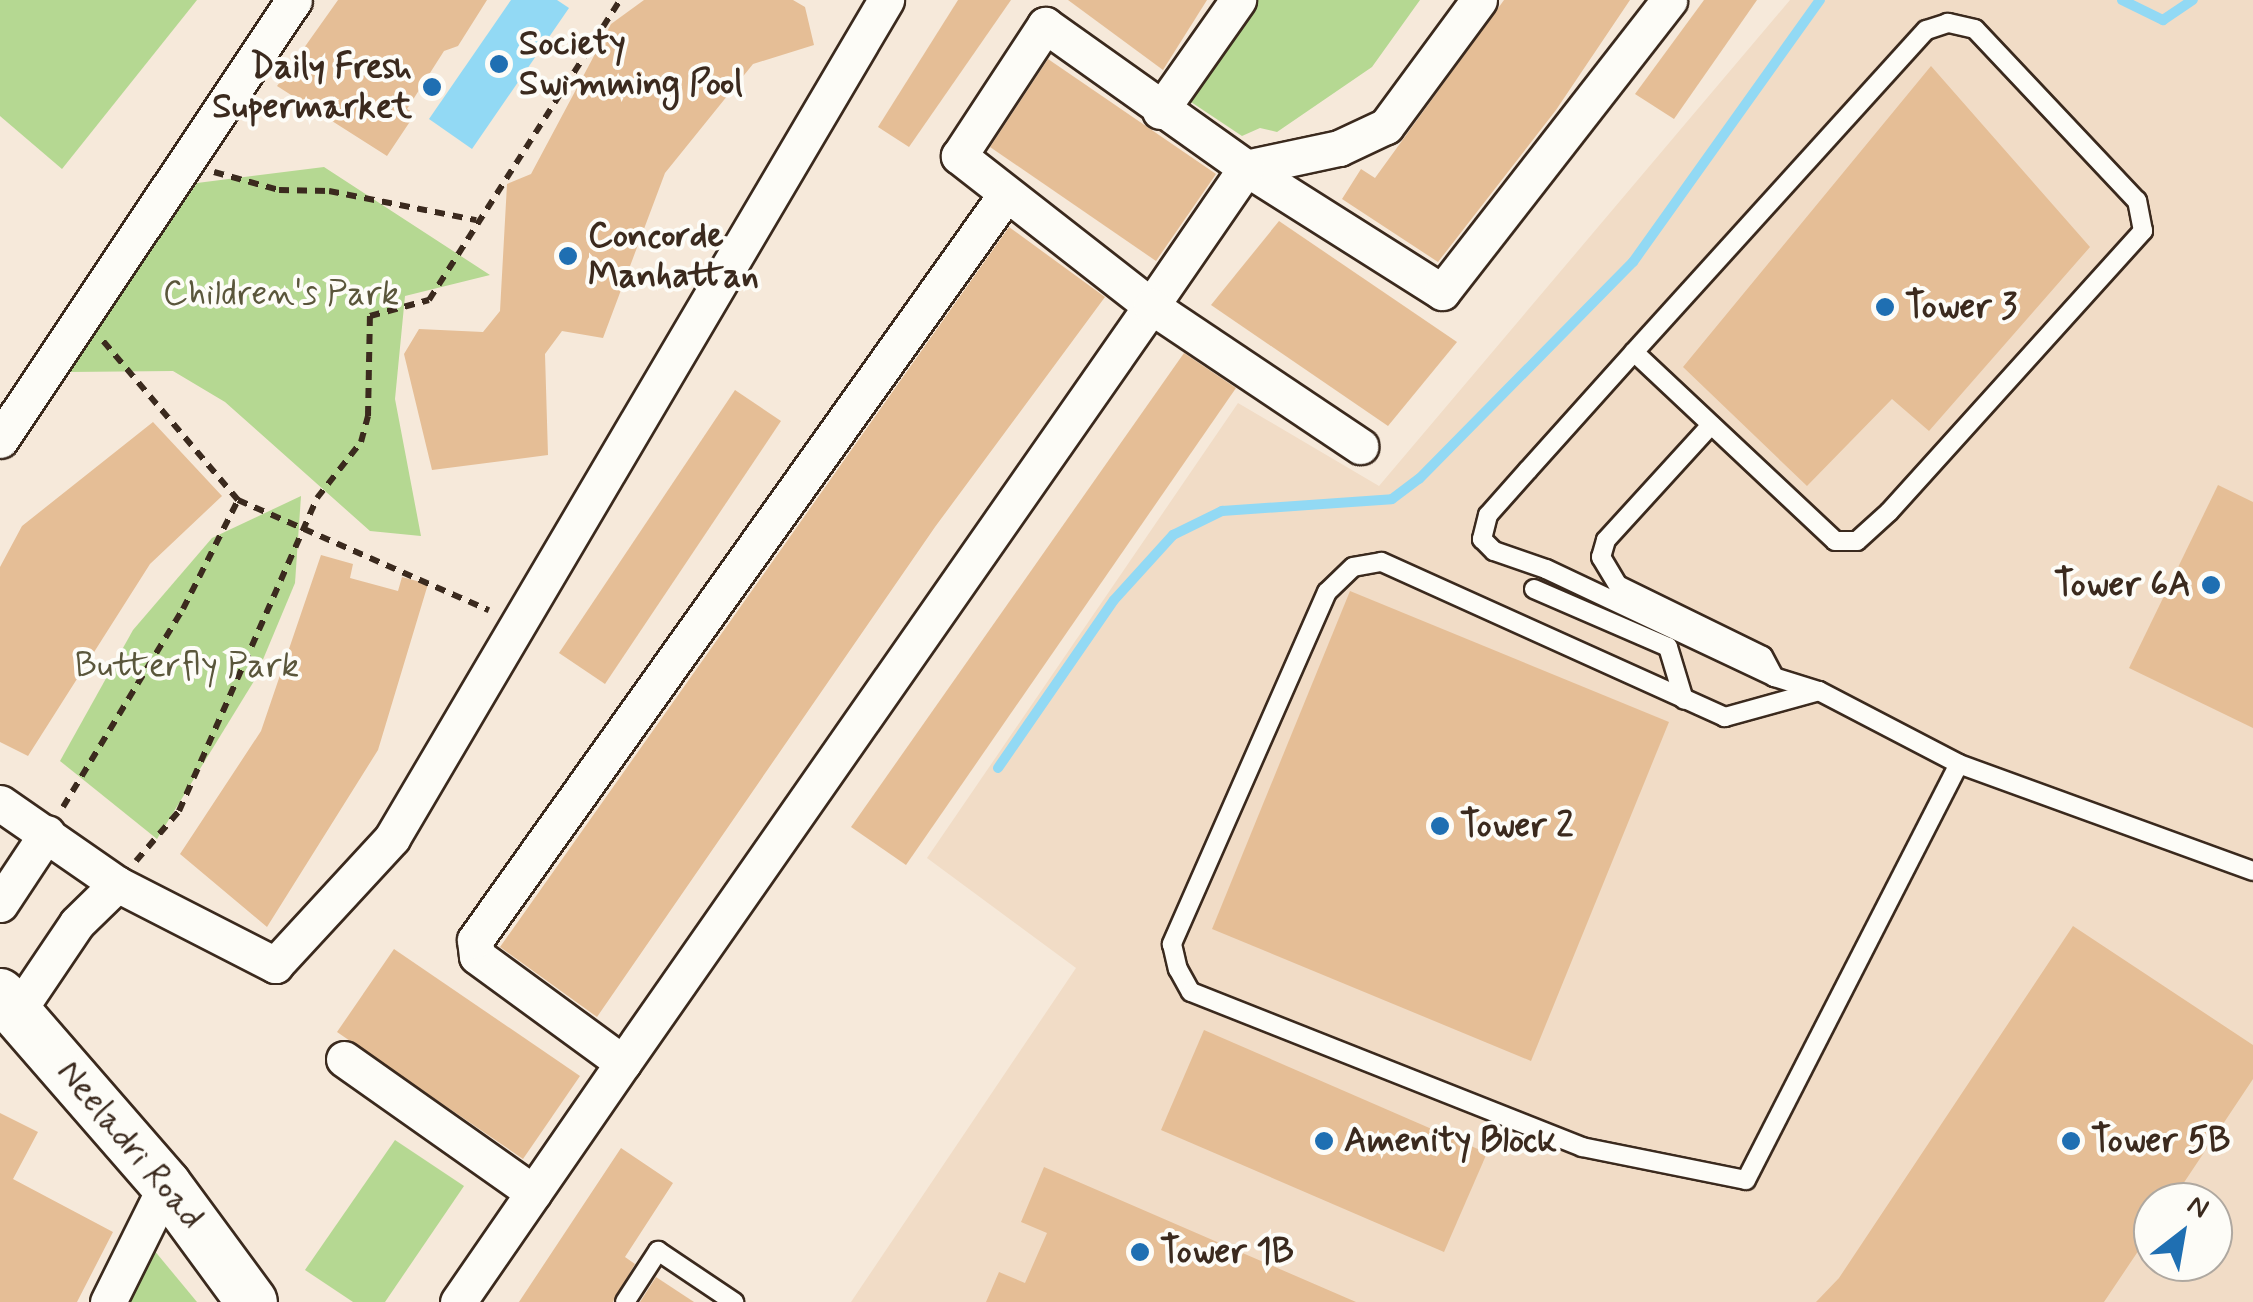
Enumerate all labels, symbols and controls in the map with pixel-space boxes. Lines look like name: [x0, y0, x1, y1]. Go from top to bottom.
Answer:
place label: Society Swimming Pool: [519, 23, 743, 105]
place label: Daily Fresh Supermarket: [212, 46, 412, 128]
marker: Society Swimming Pool: [488, 53, 510, 75]
marker: Daily Fresh Supermarket: [421, 76, 443, 98]
place label: Concorde Manhattan: [588, 215, 759, 297]
marker: Concorde Manhattan: [557, 245, 579, 267]
park label: Children's Park: [164, 273, 398, 315]
place label: Tower 3: [1905, 286, 2017, 328]
marker: Tower 3: [1874, 296, 1896, 318]
place label: Tower 6A: [2054, 564, 2191, 606]
marker: Tower 6A: [2200, 574, 2222, 596]
park label: Butterfly Park: [76, 645, 298, 687]
place label: Tower 2: [1460, 805, 1573, 847]
marker: Tower 2: [1429, 815, 1451, 837]
street label: Neeladri Road: [48, 1053, 212, 1237]
place label: Amenity Block: [1344, 1120, 1558, 1162]
place label: Tower 5B: [2091, 1120, 2230, 1162]
marker: Amenity Block: [1313, 1130, 1335, 1152]
marker: Tower 5B: [2060, 1130, 2082, 1152]
north arrow: [2133, 1182, 2233, 1282]
text: N: [2180, 1187, 2215, 1228]
place label: Tower 1B: [1160, 1231, 1294, 1273]
marker: Tower 1B: [1129, 1241, 1151, 1263]

